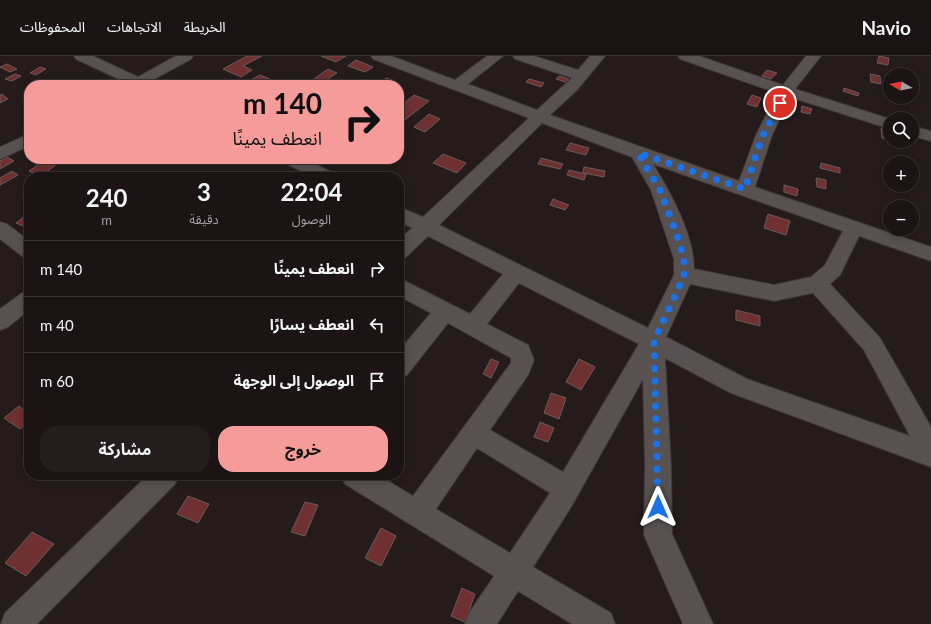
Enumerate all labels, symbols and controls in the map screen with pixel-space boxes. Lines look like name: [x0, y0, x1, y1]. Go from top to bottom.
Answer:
text: Navio: [861, 16, 911, 39]
text: المحفوظات: [20, 18, 85, 35]
text: الاتجاهات: [107, 18, 162, 35]
text: الخريطة: [184, 18, 226, 35]
north arrow: [883, 68, 919, 104]
map controls: [883, 68, 919, 236]
text: 140 m: [243, 86, 322, 120]
pin: [763, 86, 797, 120]
icon: arrive: [769, 92, 791, 114]
icon: right: [336, 96, 388, 148]
button: search: [883, 112, 919, 148]
text: انعطف يمينًا: [232, 127, 322, 149]
button: +: [883, 156, 919, 192]
text: 3: [197, 177, 211, 206]
text: 22:04: [280, 177, 342, 206]
text: 240: [86, 183, 127, 212]
button: −: [883, 200, 919, 236]
text: دقيقة: [189, 211, 219, 227]
text: الوصول: [292, 211, 331, 227]
text: m: [101, 212, 112, 228]
icon: right: [366, 258, 388, 280]
text: انعطف يمينًا: [274, 259, 354, 277]
text: 140 m: [40, 260, 82, 278]
icon: left: [366, 314, 388, 336]
text: انعطف يسارًا: [270, 315, 354, 333]
text: 40 m: [40, 316, 74, 334]
icon: arrive: [366, 370, 388, 392]
text: الوصول إلى الوجهة: [233, 371, 354, 389]
text: 60 m: [40, 372, 74, 390]
button: مشاركة: [40, 426, 210, 472]
button: خروج: [218, 426, 388, 472]
position arrow: [637, 486, 679, 528]

